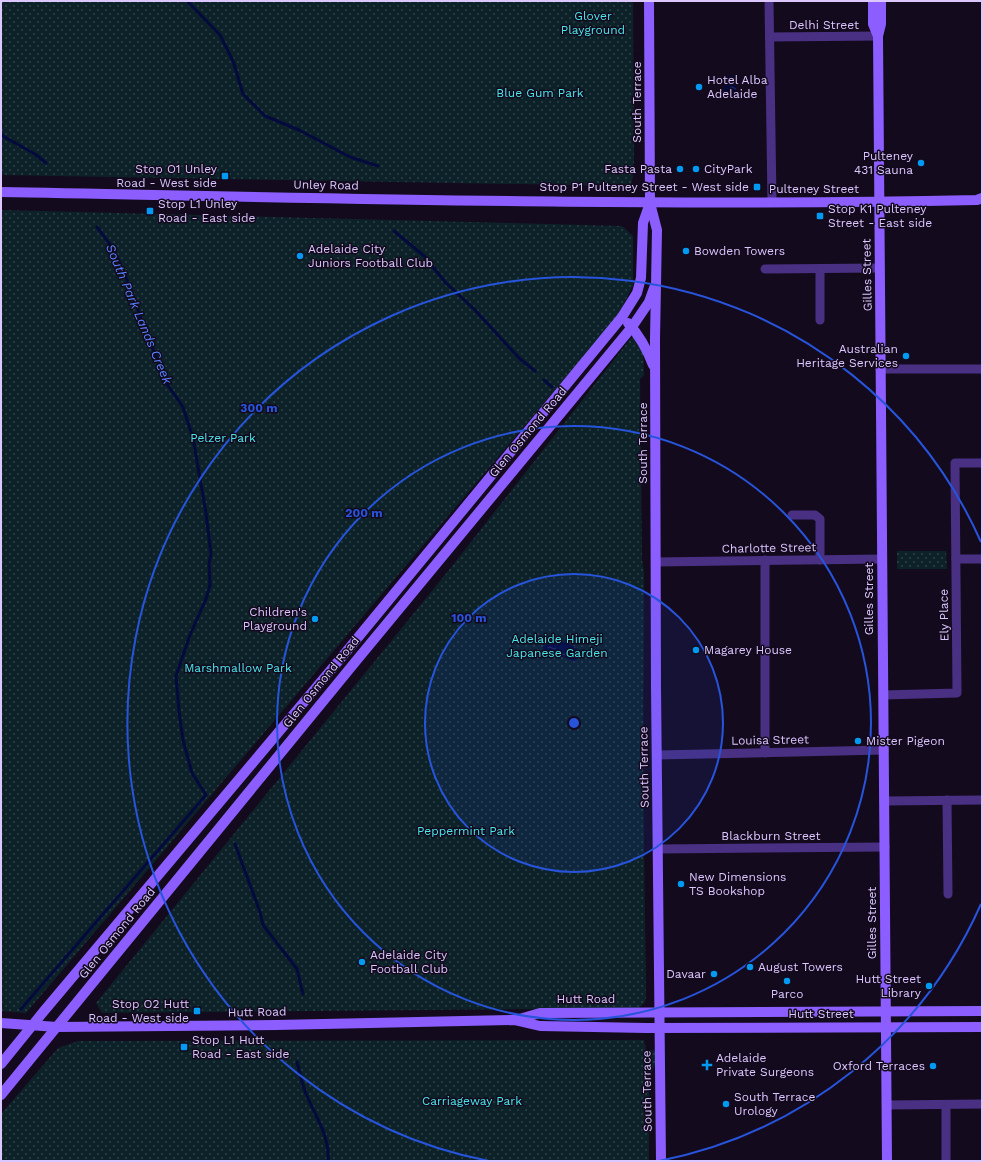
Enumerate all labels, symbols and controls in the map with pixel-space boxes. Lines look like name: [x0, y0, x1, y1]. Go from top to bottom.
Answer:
park label: Glover Playground: [561, 9, 625, 37]
street label: Delhi Street: [789, 18, 859, 32]
street label: South Terrace: [630, 61, 644, 143]
place label: Hotel Alba Adelaide: [707, 73, 768, 101]
marker: Hotel Alba Adelaide: [694, 82, 704, 92]
park label: Blue Gum Park: [496, 86, 584, 100]
place label: Pulteney 431 Sauna: [854, 149, 914, 177]
marker: Pulteney 431 Sauna: [916, 158, 926, 168]
place label: Stop O1 Unley Road - West side: [116, 162, 218, 190]
place label: Fasta Pasta: [604, 162, 672, 176]
place label: CityPark: [704, 162, 753, 176]
marker: Fasta Pasta: [675, 164, 685, 174]
marker: CityPark: [691, 164, 701, 174]
marker: Stop O1 Unley Road - West side: [220, 171, 230, 181]
street label: Unley Road: [293, 177, 359, 193]
place label: Stop P1 Pulteney Street - West side: [540, 180, 749, 194]
marker: Stop P1 Pulteney Street - West side: [752, 182, 762, 192]
street label: Pulteney Street: [769, 182, 859, 196]
place label: Stop L1 Unley Road - East side: [158, 197, 256, 225]
place label: Stop K1 Pulteney Street - East side: [828, 202, 932, 230]
marker: Stop L1 Unley Road - East side: [145, 206, 155, 216]
marker: Stop K1 Pulteney Street - East side: [815, 211, 825, 221]
street label: Gilles Street: [859, 239, 875, 311]
water label: South Park Lands Creek: [103, 242, 176, 387]
place label: Adelaide City Juniors Football Club: [308, 242, 433, 270]
place label: Bowden Towers: [694, 244, 785, 258]
marker: Bowden Towers: [681, 246, 691, 256]
marker: Adelaide City Juniors Football Club: [295, 251, 305, 261]
place label: Australian Heritage Services: [796, 342, 898, 370]
marker: Australian Heritage Services: [901, 351, 911, 361]
street label: Glen Osmond Road: [486, 384, 570, 480]
text: 300 m: [240, 401, 278, 415]
street label: South Terrace: [636, 402, 650, 484]
park label: Pelzer Park: [190, 431, 256, 445]
text: 200 m: [345, 506, 383, 520]
street label: Charlotte Street: [722, 540, 816, 556]
street label: Gilles Street: [862, 563, 876, 635]
street label: Ely Place: [937, 589, 951, 641]
place label: Children's Playground: [243, 605, 307, 633]
text: 100 m: [451, 611, 487, 625]
marker: Children's Playground: [310, 614, 320, 624]
park label: Adelaide Himeji Japanese Garden: [506, 632, 608, 660]
street label: Glen Osmond Road: [280, 634, 362, 730]
place label: Magarey House: [704, 643, 792, 657]
marker: Magarey House: [691, 645, 701, 655]
park label: Marshmallow Park: [184, 661, 292, 675]
centre of rings: [567, 716, 581, 730]
street label: South Terrace: [636, 726, 652, 808]
street label: Louisa Street: [731, 732, 809, 748]
place label: Mister Pigeon: [866, 734, 945, 748]
marker: Mister Pigeon: [853, 736, 863, 746]
park label: Peppermint Park: [417, 824, 515, 838]
street label: Blackburn Street: [721, 829, 821, 843]
place label: New Dimensions TS Bookshop: [689, 870, 786, 898]
marker: New Dimensions TS Bookshop: [676, 879, 686, 889]
street label: Glen Osmond Road: [76, 885, 158, 981]
street label: Gilles Street: [865, 887, 879, 959]
place label: Adelaide City Football Club: [370, 948, 448, 976]
marker: Adelaide City Football Club: [357, 957, 367, 967]
place label: August Towers: [758, 960, 843, 974]
marker: August Towers: [745, 962, 755, 972]
place label: Davaar: [666, 967, 706, 981]
marker: Davaar: [709, 969, 719, 979]
place label: Hutt Street Library: [855, 972, 922, 1000]
marker: Parco: [782, 976, 792, 986]
marker: Hutt Street Library: [924, 981, 934, 991]
place label: Parco: [771, 987, 803, 1001]
street label: Hutt Road: [557, 992, 615, 1006]
place label: Stop O2 Hutt Road - West side: [88, 997, 189, 1025]
street label: Hutt Road: [227, 1004, 287, 1020]
marker: Stop O2 Hutt Road - West side: [192, 1006, 202, 1016]
street label: Hutt Street: [788, 1007, 854, 1021]
place label: Stop L1 Hutt Road - East side: [192, 1033, 290, 1061]
marker: Stop L1 Hutt Road - East side: [179, 1042, 189, 1052]
street label: South Terrace: [639, 1050, 655, 1132]
place label: Adelaide Private Surgeons: [716, 1051, 814, 1079]
marker: Adelaide Private Surgeons: [701, 1059, 713, 1071]
place label: Oxford Terraces: [833, 1059, 925, 1073]
marker: Oxford Terraces: [928, 1061, 938, 1071]
place label: South Terrace Urology: [734, 1090, 816, 1118]
park label: Carriageway Park: [422, 1094, 522, 1108]
marker: South Terrace Urology: [721, 1099, 731, 1109]

